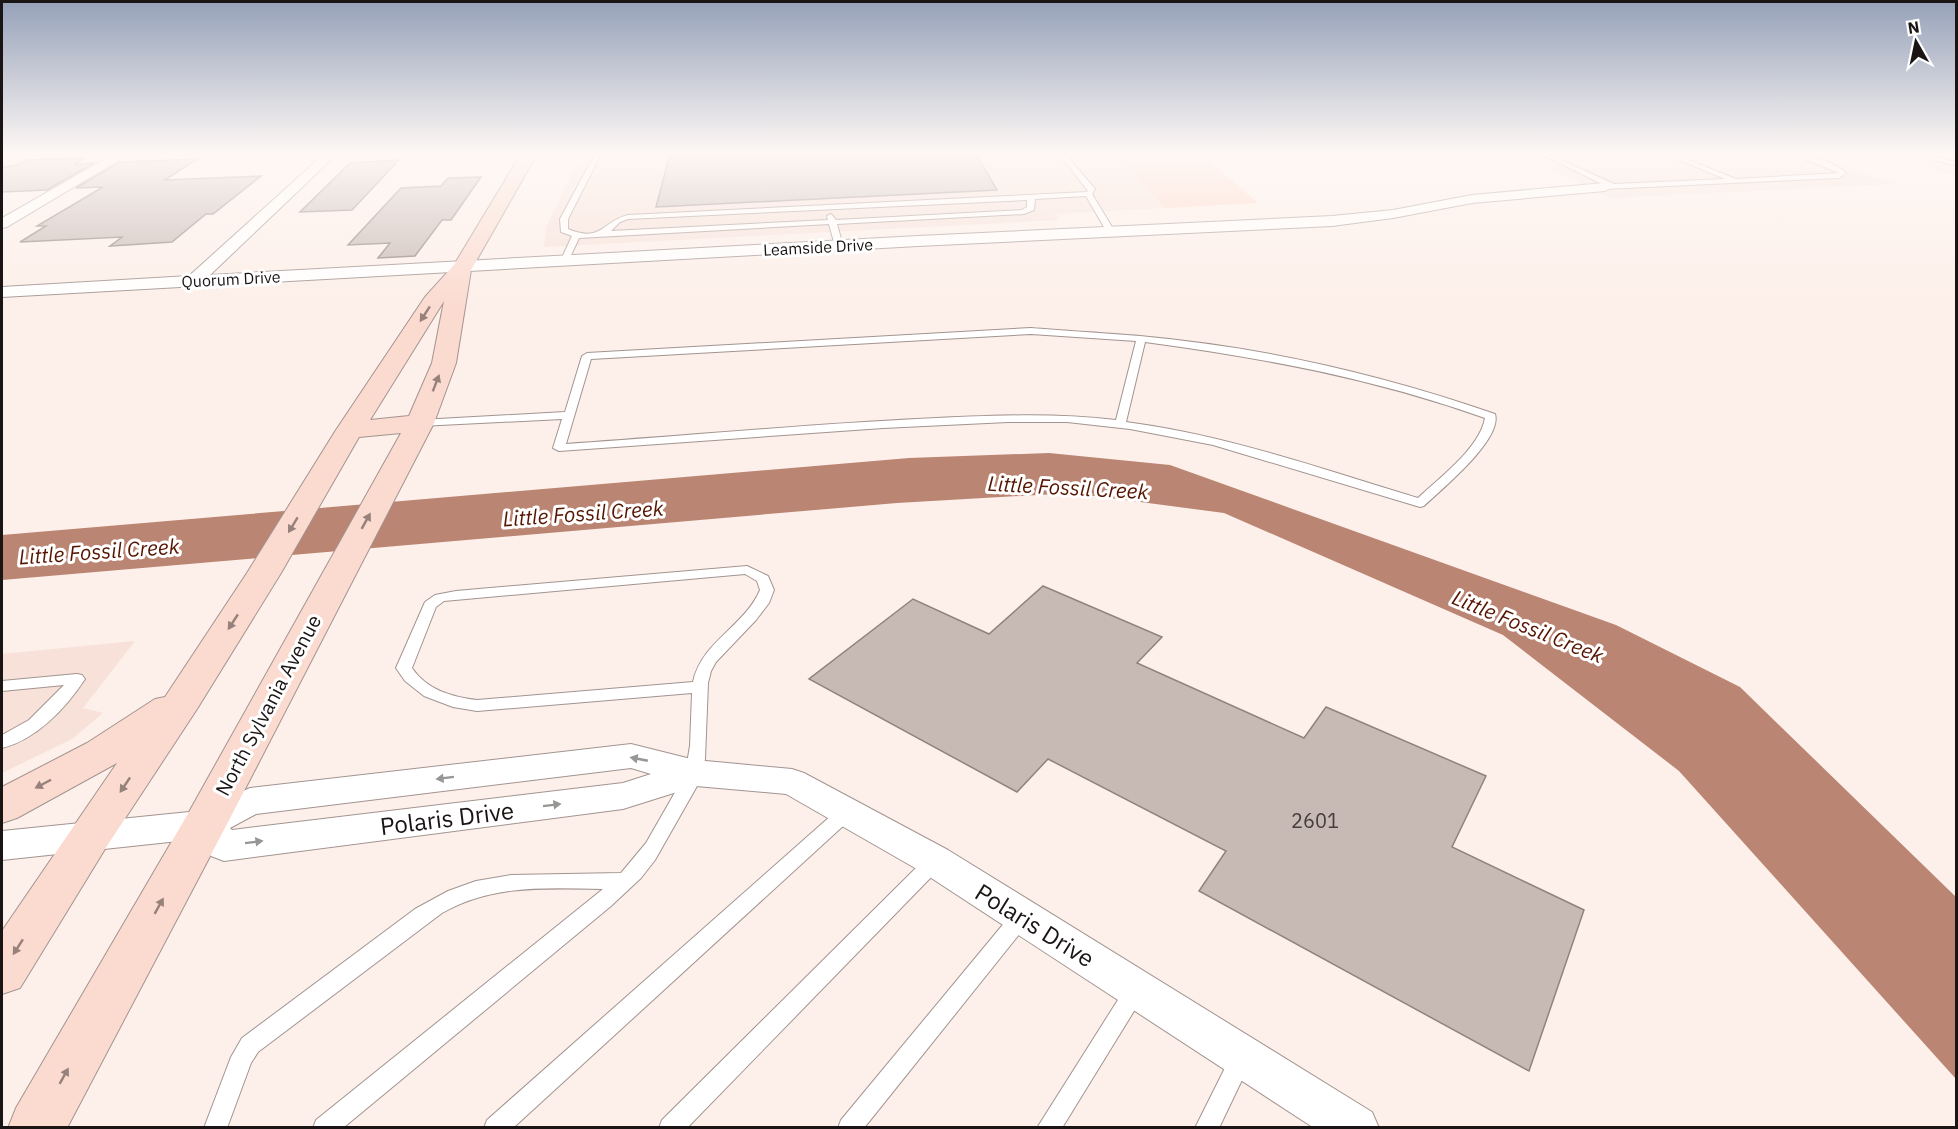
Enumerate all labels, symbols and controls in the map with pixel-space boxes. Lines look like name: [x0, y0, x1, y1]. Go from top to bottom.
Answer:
north arrow: [1886, 12, 1946, 72]
text: N: [1906, 16, 1921, 38]
street label: Leamside Drive: [763, 234, 874, 260]
street label: Quorum Drive: [181, 266, 281, 292]
one-way arrow: [420, 306, 431, 322]
one-way arrow: [432, 374, 441, 392]
water label: Little Fossil Creek: [987, 469, 1150, 505]
water label: Little Fossil Creek: [502, 493, 665, 533]
one-way arrow: [361, 513, 371, 530]
one-way arrow: [288, 517, 299, 533]
water label: Little Fossil Creek: [18, 531, 181, 571]
water label: Little Fossil Creek: [1448, 583, 1609, 670]
street label: North Sylvania Avenue: [209, 610, 327, 800]
one-way arrow: [227, 614, 238, 630]
one-way arrow: [629, 753, 648, 763]
one-way arrow: [436, 773, 455, 783]
one-way arrow: [119, 776, 131, 792]
one-way arrow: [34, 779, 51, 789]
street label: Polaris Drive: [378, 794, 516, 842]
one-way arrow: [542, 801, 561, 810]
house number: 2601: [1291, 807, 1339, 834]
one-way arrow: [244, 837, 263, 847]
street label: Polaris Drive: [969, 876, 1101, 974]
one-way arrow: [154, 897, 164, 914]
one-way arrow: [12, 939, 23, 956]
one-way arrow: [59, 1068, 69, 1085]

